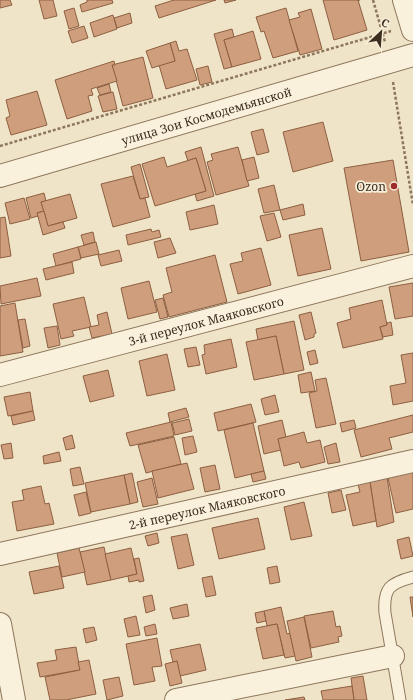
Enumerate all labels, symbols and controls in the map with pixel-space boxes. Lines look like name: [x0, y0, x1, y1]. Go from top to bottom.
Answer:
north arrow: [361, 12, 401, 52]
text: С: [379, 14, 392, 31]
street label: улица Зои Космодемьянской: [119, 83, 294, 149]
place label: Ozon: [356, 178, 386, 195]
marker: Ozon: [389, 181, 399, 191]
street label: 3-й переулок Маяковского: [126, 292, 285, 349]
street label: 2-й переулок Маяковского: [127, 482, 287, 533]

